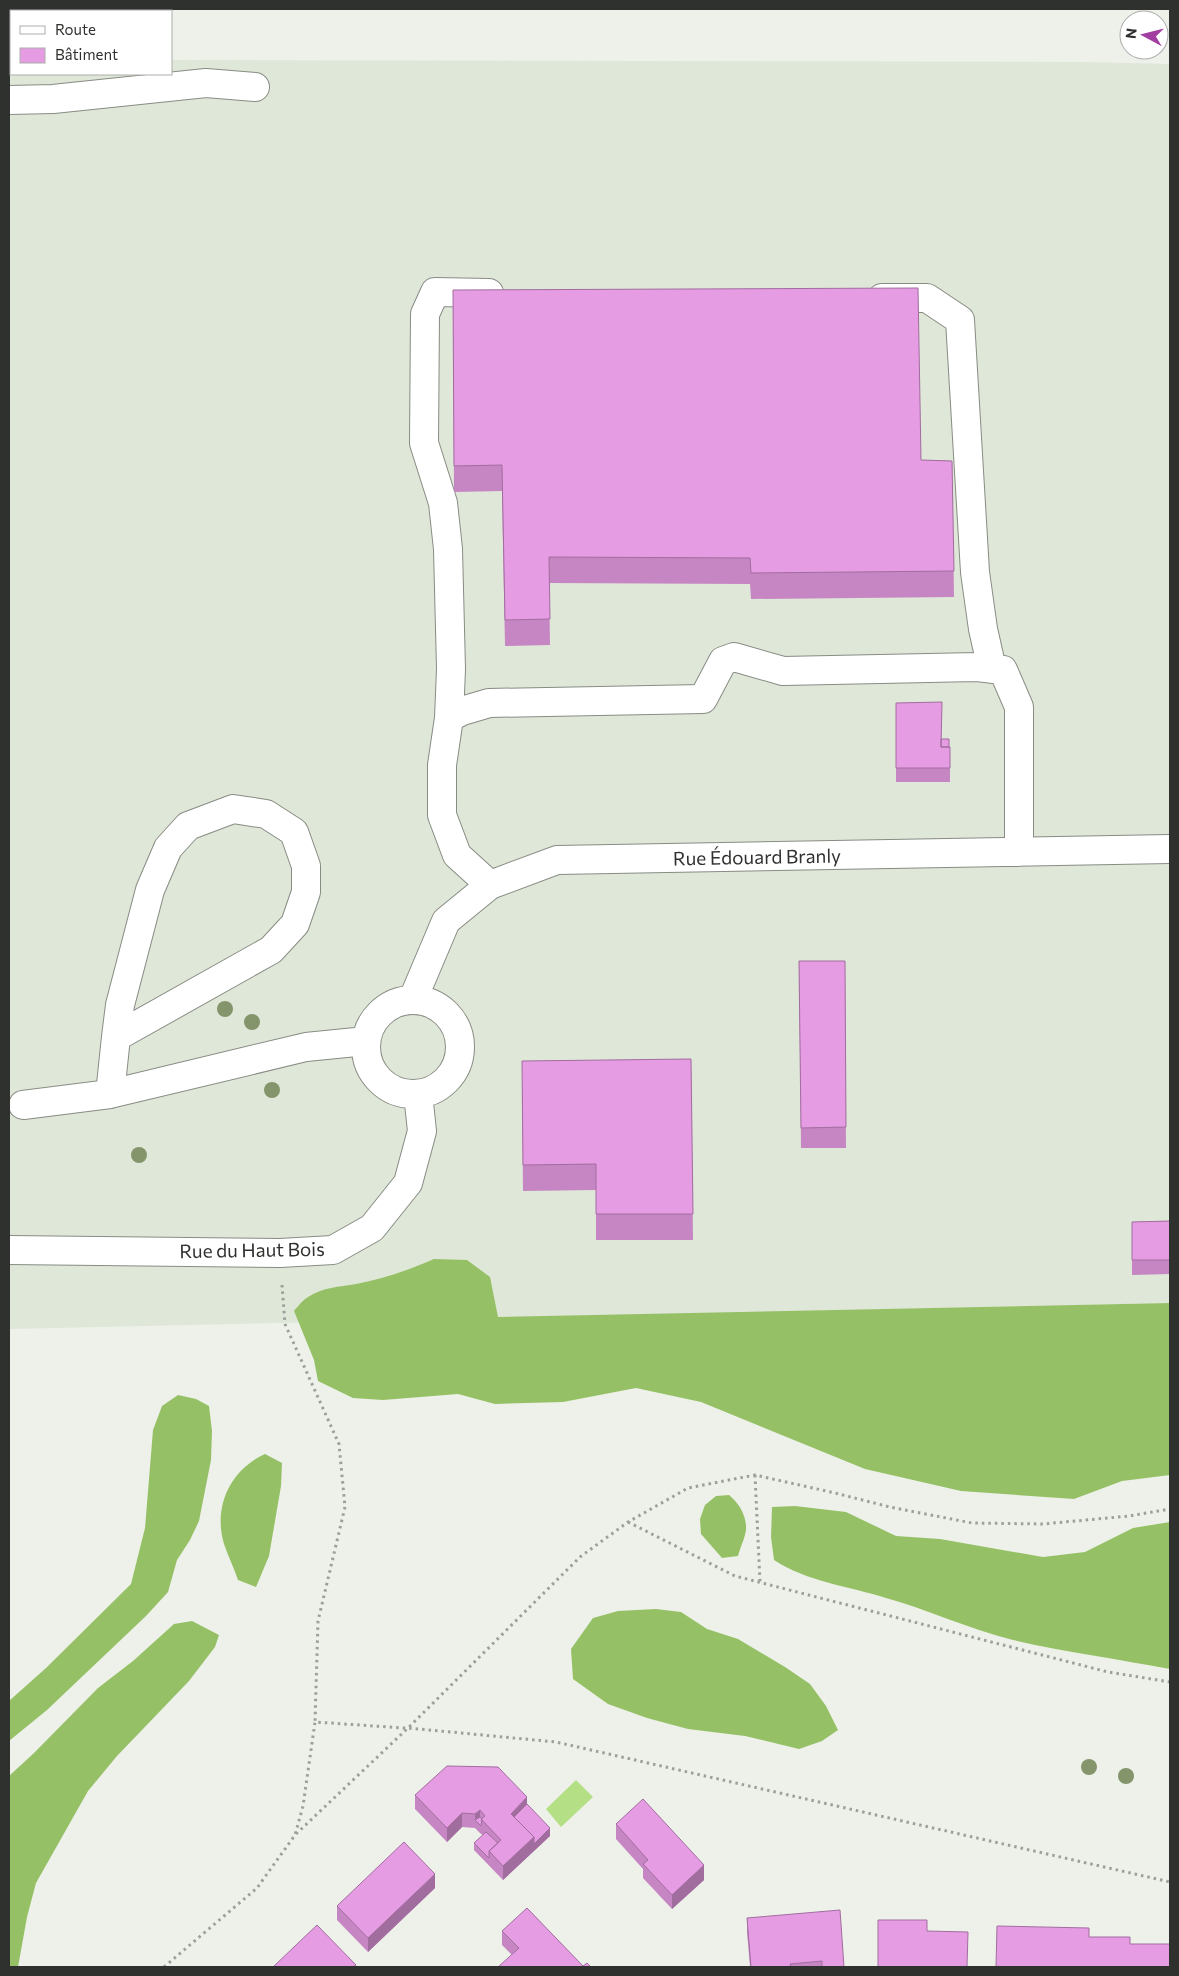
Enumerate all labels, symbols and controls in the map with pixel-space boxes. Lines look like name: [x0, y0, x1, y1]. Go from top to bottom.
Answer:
legend: [10, 10, 172, 75]
north arrow: [1119, 10, 1169, 60]
text: Route: [55, 20, 96, 38]
text: N: [1122, 27, 1140, 40]
text: Bâtiment: [55, 45, 118, 63]
street label: Rue Édouard Branly: [673, 844, 841, 869]
street label: Rue du Haut Bois: [179, 1237, 325, 1262]

